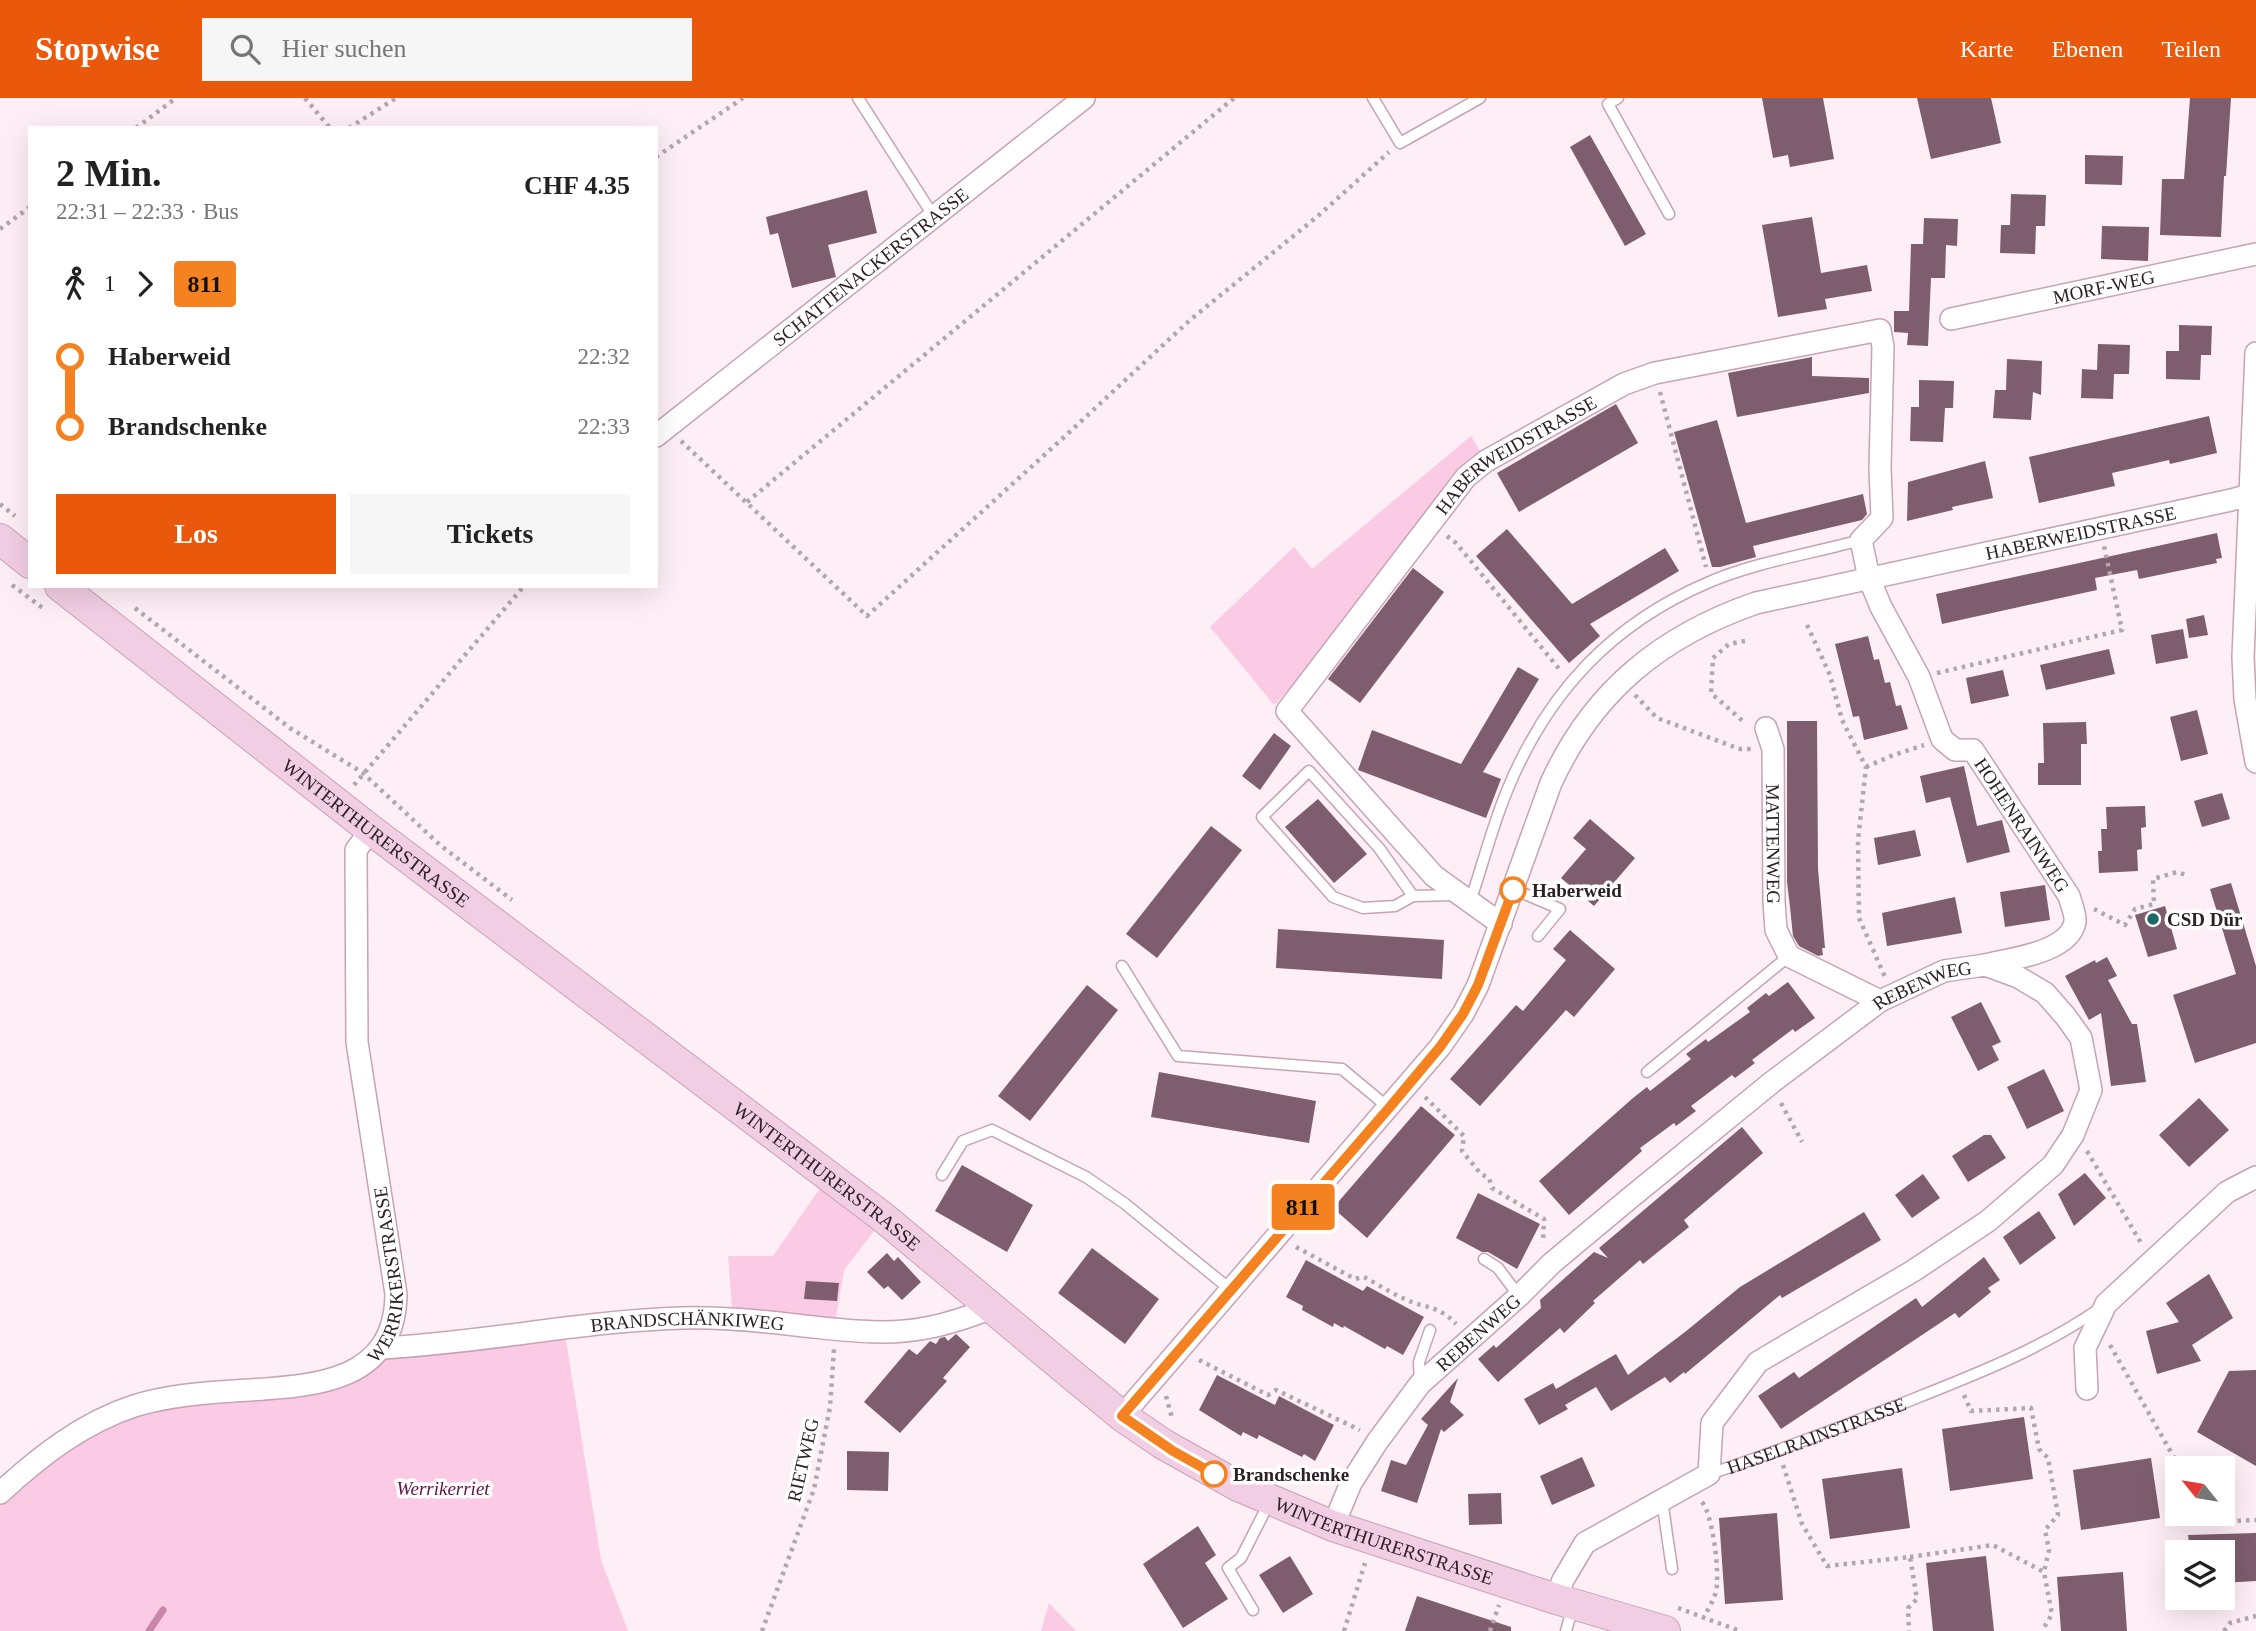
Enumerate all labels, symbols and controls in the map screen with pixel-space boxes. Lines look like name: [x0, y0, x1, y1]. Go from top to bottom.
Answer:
search box: [202, 18, 692, 81]
icon: search: [226, 30, 264, 68]
text: Stopwise: [35, 31, 160, 67]
text: Hier suchen: [282, 34, 407, 63]
text: Karte: [1960, 36, 2013, 62]
text: Ebenen: [2051, 36, 2123, 62]
text: Teilen: [2161, 36, 2221, 62]
text: 2 Min.: [56, 152, 162, 194]
text: CHF 4.35: [524, 171, 630, 200]
street label: SCHATTENACKERSTRASSE: [768, 183, 972, 350]
text: 22:31 – 22:33 · Bus: [56, 199, 239, 224]
icon: walk: [56, 265, 94, 303]
icon: forward: [126, 265, 164, 303]
street label: MORF-WEG: [2051, 265, 2157, 308]
text: 1: [104, 271, 116, 296]
text: 811: [188, 271, 222, 297]
text: Haberweid: [108, 342, 231, 371]
text: 22:32: [578, 344, 630, 369]
street label: HABERWEIDSTRASSE: [1431, 391, 1600, 518]
text: Brandschenke: [108, 412, 267, 441]
text: 22:33: [578, 414, 630, 439]
button: Los: [56, 494, 336, 574]
button: Tickets: [350, 494, 630, 574]
street label: HABERWEIDSTRASSE: [1983, 502, 2178, 563]
street label: WINTERTHURERSTRASSE: [278, 754, 474, 911]
street label: HOHENRAINWEG: [1971, 754, 2074, 896]
street label: MATTENWEG: [1763, 784, 1785, 904]
marker: Haberweid: [1500, 877, 1526, 903]
place label: Haberweid: [1532, 880, 1622, 901]
place label: CSD Dür: [2167, 909, 2243, 930]
marker: CSD Dür: [2145, 911, 2161, 927]
street label: REBENWEG: [1868, 957, 1973, 1014]
street label: WINTERTHURERSTRASSE: [730, 1098, 925, 1255]
line badge: 811: [1263, 1184, 1343, 1230]
street label: WERRIKERSTRASSE: [363, 1185, 407, 1366]
text: 811: [1286, 1194, 1320, 1220]
street label: REBENWEG: [1432, 1289, 1525, 1375]
street label: BRANDSCHÄNKIWEG: [589, 1307, 786, 1335]
street label: HASELRAINSTRASSE: [1724, 1393, 1909, 1478]
street label: RIETWEG: [783, 1416, 823, 1504]
north arrow: [2165, 1456, 2235, 1526]
map controls: [2165, 1456, 2235, 1610]
marker: Brandschenke: [1201, 1461, 1227, 1487]
place label: Brandschenke: [1233, 1464, 1349, 1485]
park label: Werrikerriet: [396, 1478, 490, 1499]
street label: WINTERTHURERSTRASSE: [1272, 1492, 1496, 1588]
button: layers: [2165, 1540, 2235, 1610]

